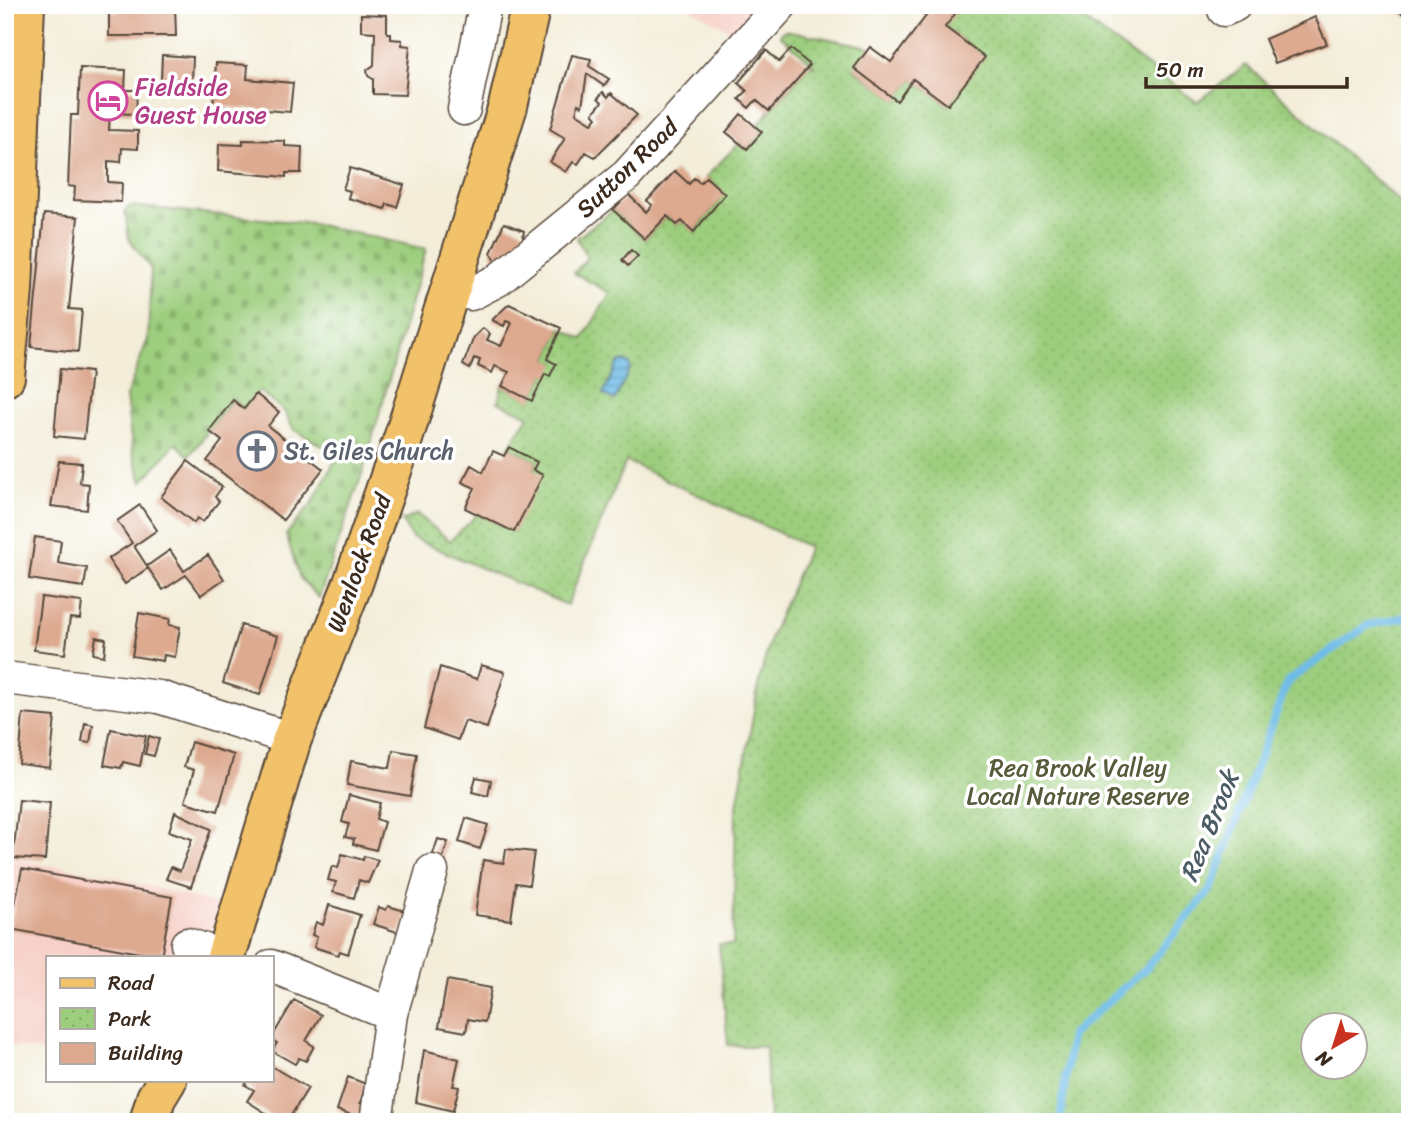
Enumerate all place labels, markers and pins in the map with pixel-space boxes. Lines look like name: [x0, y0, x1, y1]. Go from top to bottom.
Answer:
place label: Fieldside Guest House: [135, 66, 267, 136]
hotel icon: Fieldside Guest House: [87, 80, 129, 122]
church icon: St. Giles Church: [236, 430, 278, 472]
place label: St. Giles Church: [284, 430, 454, 472]

